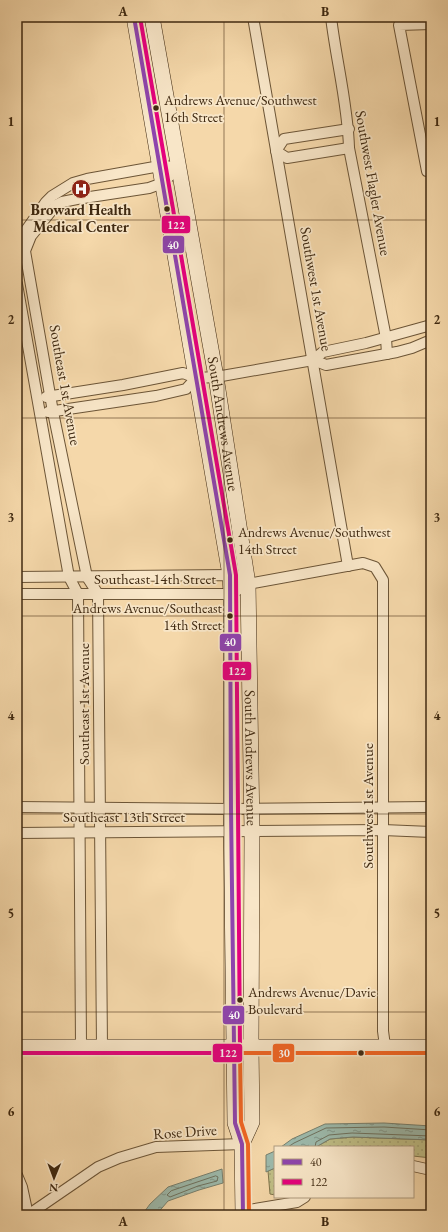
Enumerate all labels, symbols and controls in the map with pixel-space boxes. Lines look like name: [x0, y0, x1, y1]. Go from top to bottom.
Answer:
text: A: [117, 3, 128, 20]
text: B: [321, 3, 329, 20]
place label: Andrews Avenue/Southwest 16th Street: [163, 91, 317, 126]
marker: Andrews Avenue/Southwest 16th Street: [151, 103, 161, 113]
street label: Southwest Flagler Avenue: [351, 109, 396, 257]
text: 1: [8, 113, 15, 130]
text: 1: [434, 113, 441, 130]
hospital icon: Broward Health Medical Center: [70, 178, 92, 200]
place label: Broward Health Medical Center: [31, 200, 132, 236]
unlabelled marker: [162, 204, 172, 214]
line badge: 122: [161, 215, 191, 234]
text: 122: [167, 218, 185, 232]
street label: Southwest 1st Avenue: [296, 225, 337, 352]
line badge: 40: [162, 235, 185, 254]
text: 40: [167, 238, 179, 252]
text: 2: [8, 311, 15, 328]
text: 2: [434, 311, 441, 328]
street label: Southeast 1st Avenue: [46, 323, 85, 447]
street label: South Andrews Avenue: [204, 355, 244, 492]
text: 3: [8, 509, 15, 526]
text: 3: [434, 509, 441, 526]
place label: Andrews Avenue/Southwest 14th Street: [237, 523, 391, 558]
marker: Andrews Avenue/Southwest 14th Street: [225, 535, 235, 545]
street label: Southeast 14th Street: [94, 569, 216, 588]
place label: Andrews Avenue/Southeast 14th Street: [72, 599, 223, 634]
marker: Andrews Avenue/Southeast 14th Street: [225, 611, 235, 621]
line badge: 40: [219, 633, 242, 652]
text: 40: [224, 635, 236, 649]
street label: Southeast 1st Avenue: [74, 643, 93, 765]
line badge: 122: [222, 661, 252, 681]
text: 122: [228, 664, 246, 678]
street label: South Andrews Avenue: [241, 690, 262, 826]
text: 4: [8, 707, 15, 724]
text: 4: [434, 707, 441, 724]
street label: Southwest 1st Avenue: [358, 743, 377, 869]
street label: Southeast 13th Street: [63, 807, 185, 826]
text: 5: [8, 905, 14, 922]
text: 5: [434, 905, 440, 922]
place label: Andrews Avenue/Davie Boulevard: [247, 983, 376, 1018]
marker: Andrews Avenue/Davie Boulevard: [235, 995, 245, 1005]
line badge: 40: [222, 1005, 245, 1025]
text: 40: [228, 1008, 240, 1022]
line badge: 122: [212, 1043, 243, 1063]
line badge: 30: [272, 1043, 295, 1063]
text: 122: [219, 1046, 237, 1060]
text: 30: [278, 1046, 290, 1060]
unlabelled marker: [356, 1048, 366, 1058]
text: 6: [8, 1103, 15, 1120]
text: 6: [434, 1103, 441, 1120]
street label: Rose Drive: [152, 1120, 218, 1143]
legend: [274, 1146, 414, 1198]
text: 40: [310, 1154, 322, 1170]
north arrow: [34, 1158, 74, 1198]
text: 122: [310, 1174, 328, 1190]
text: N: [49, 1181, 58, 1195]
text: A: [117, 1213, 128, 1230]
text: B: [321, 1213, 329, 1230]

